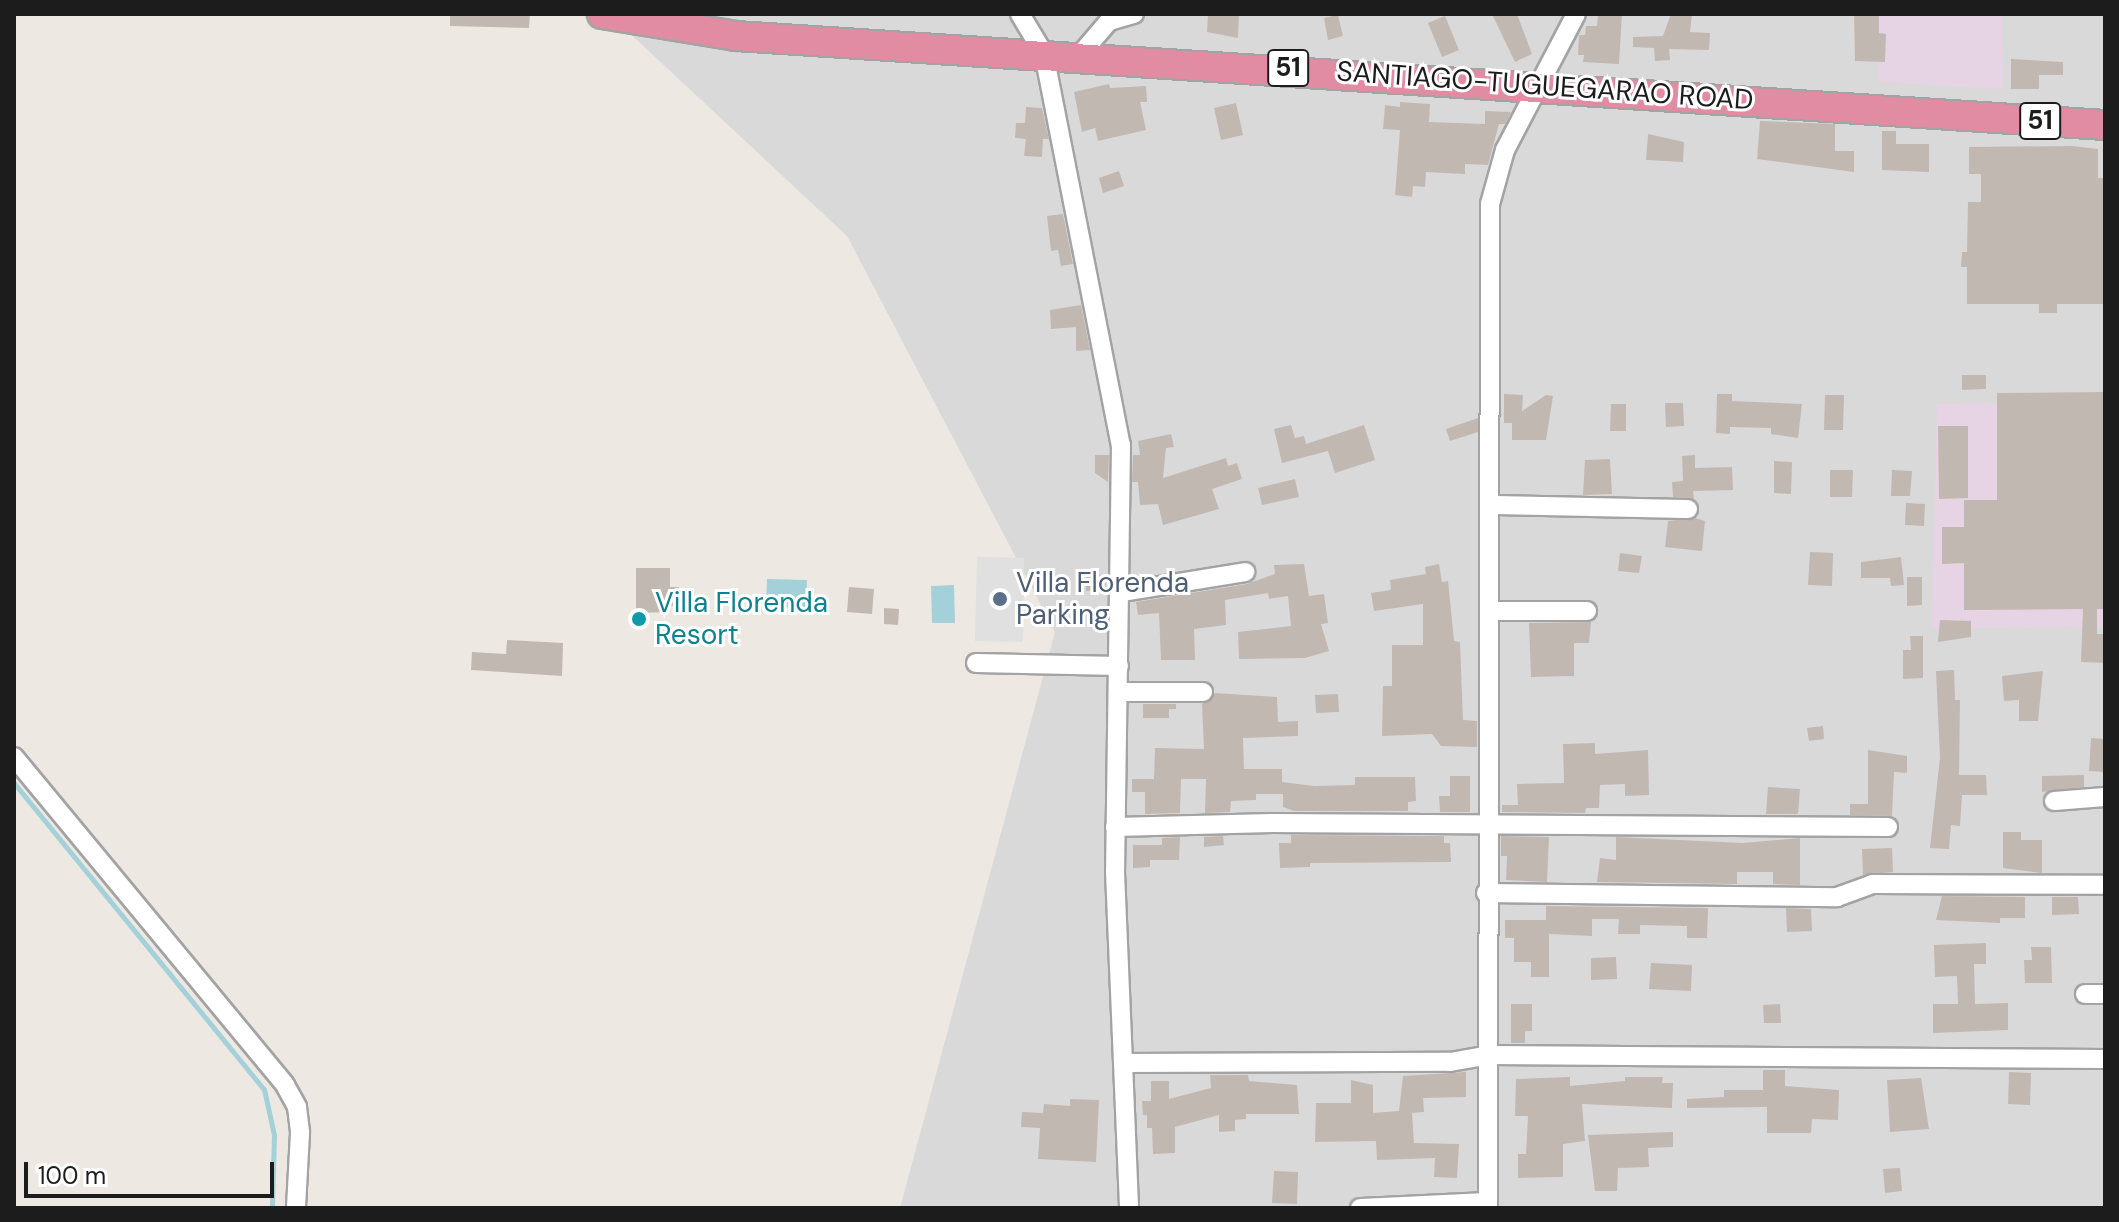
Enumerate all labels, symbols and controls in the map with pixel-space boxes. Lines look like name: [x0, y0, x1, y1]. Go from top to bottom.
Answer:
road number: 51: [1266, 46, 1310, 90]
street label: SANTIAGO-TUGUEGARAO ROAD: [1335, 55, 1755, 117]
road number: 51: [2018, 99, 2062, 143]
place label: Villa Florenda Parking: [1016, 566, 1189, 632]
place label: Villa Florenda Resort: [655, 586, 828, 652]
marker: Villa Florenda Parking: [991, 590, 1009, 608]
marker: Villa Florenda Resort: [630, 610, 648, 628]
scale bar: [28, 1146, 278, 1196]
text: 100 m: [38, 1160, 106, 1191]

